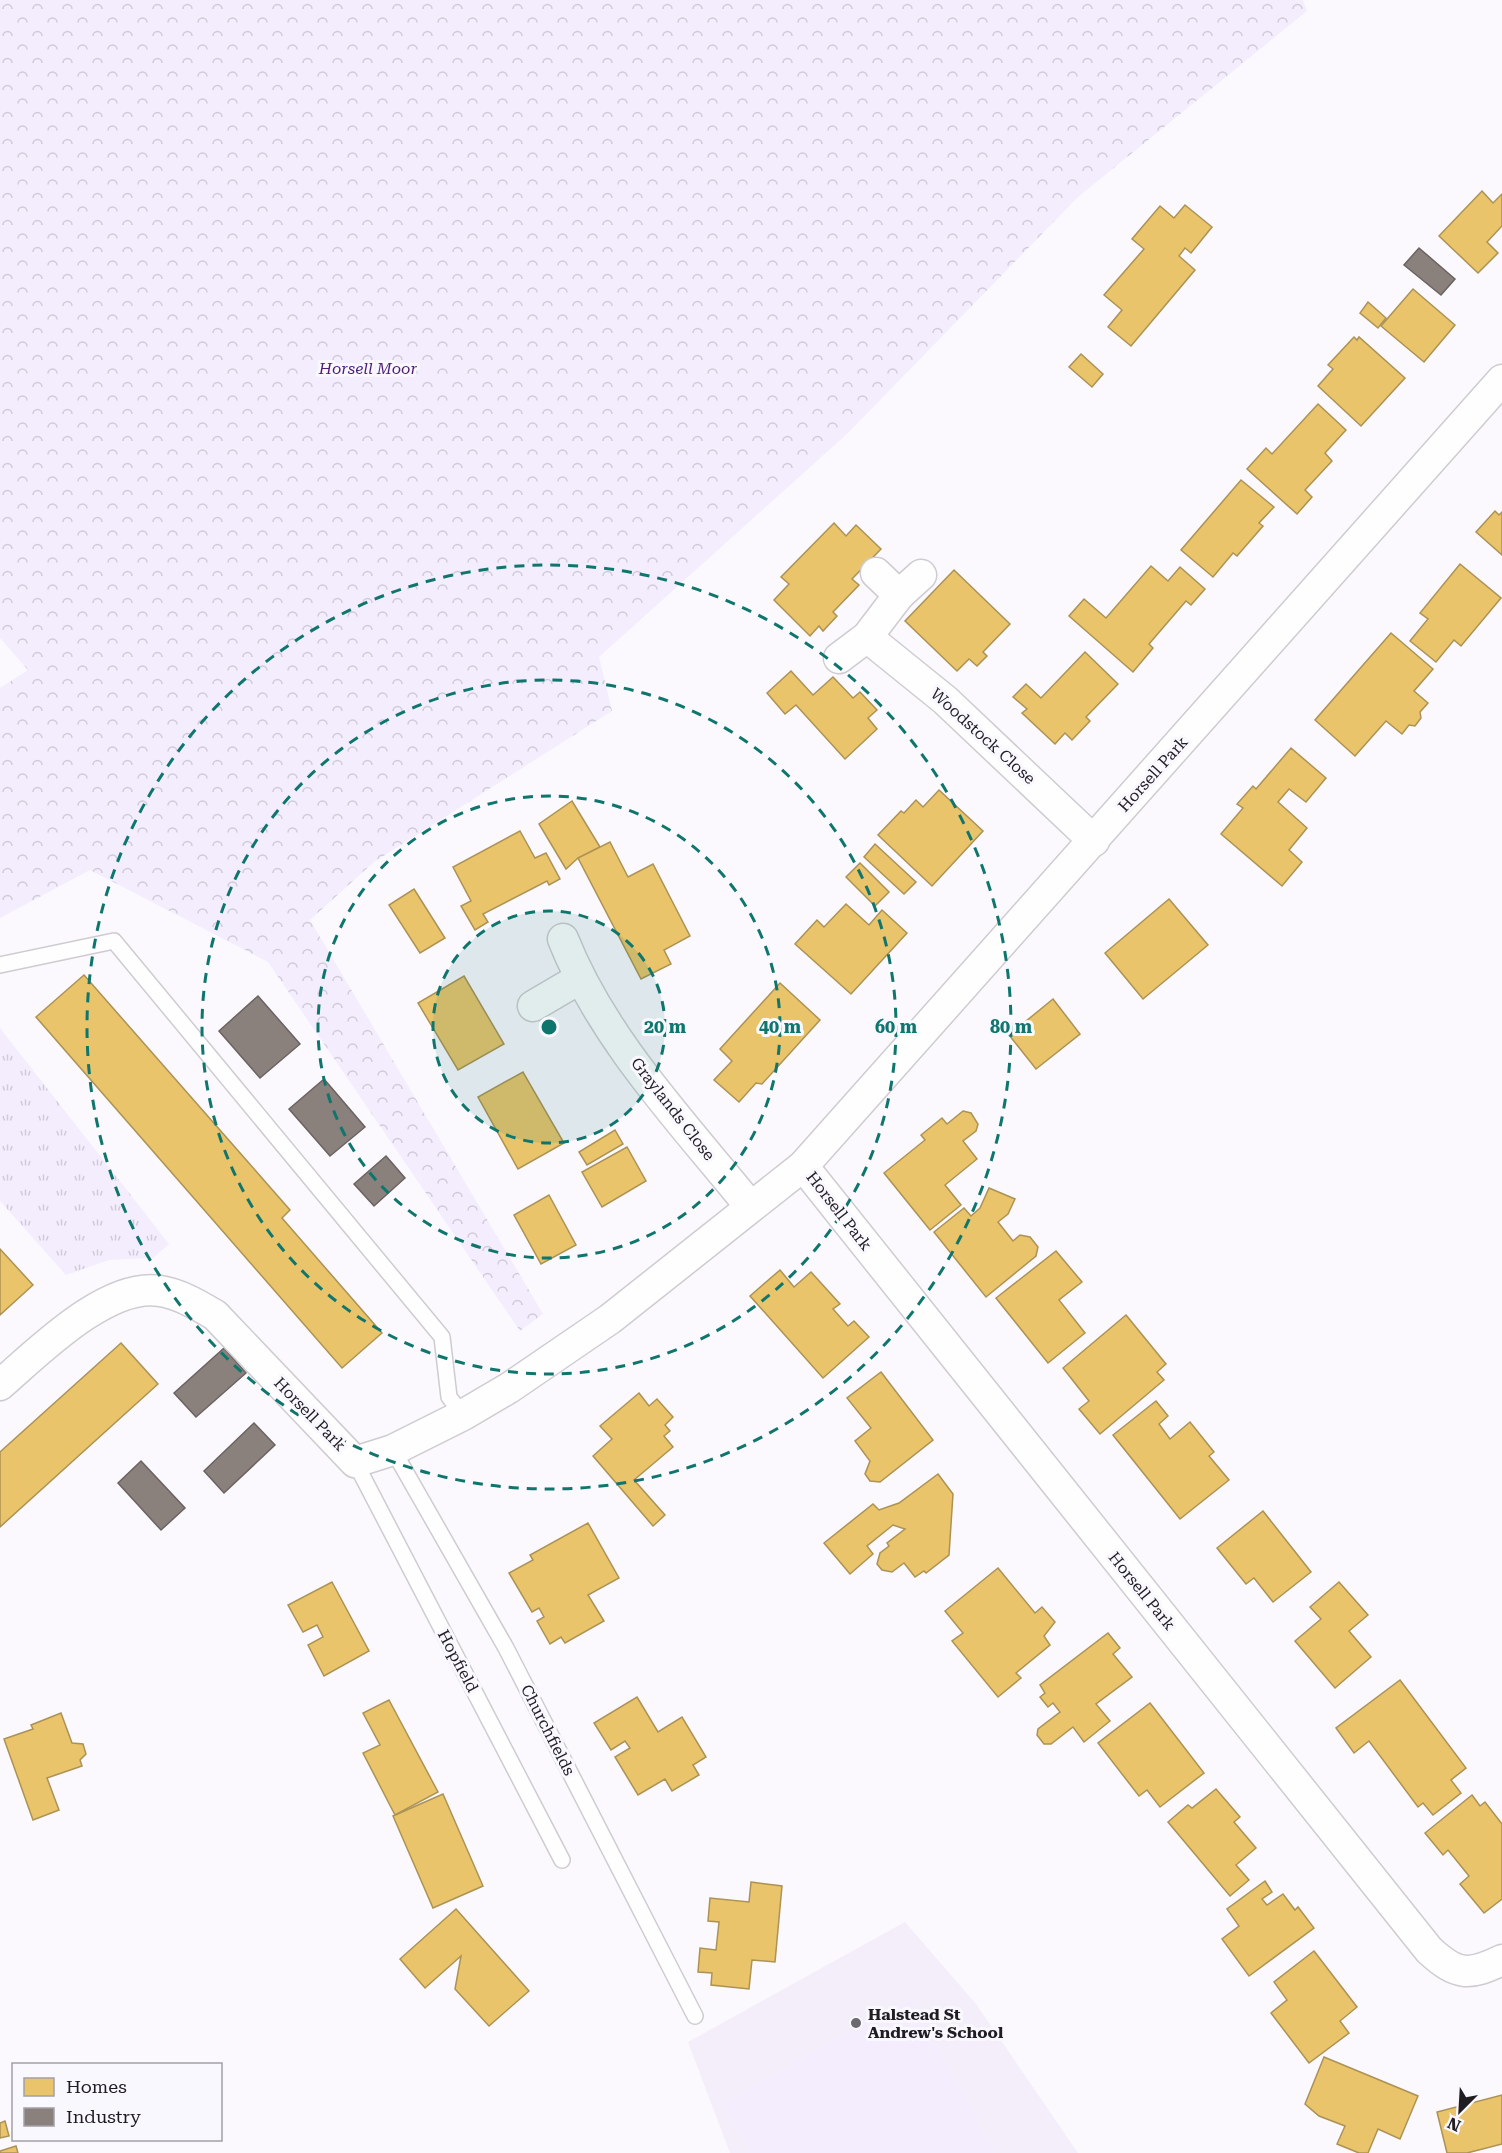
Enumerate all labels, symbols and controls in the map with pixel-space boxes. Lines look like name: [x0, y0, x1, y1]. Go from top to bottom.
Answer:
park label: Horsell Moor: [318, 359, 417, 378]
street label: Woodstock Close: [927, 684, 1039, 788]
street label: Horsell Park: [1114, 732, 1192, 816]
text: 20 m: [644, 1016, 687, 1037]
text: 40 m: [759, 1016, 802, 1037]
text: 60 m: [875, 1016, 918, 1037]
text: 80 m: [990, 1016, 1033, 1037]
centre of rings: [539, 1017, 559, 1037]
street label: Graylands Close: [627, 1054, 719, 1164]
street label: Horsell Park: [802, 1168, 876, 1254]
street label: Horsell Park: [270, 1373, 350, 1455]
street label: Horsell Park: [1105, 1548, 1179, 1634]
street label: Hopfield: [434, 1627, 482, 1695]
street label: Churchfields: [517, 1681, 579, 1779]
place label: Halstead St Andrew's School: [868, 2005, 1004, 2042]
marker: Halstead St Andrew's School: [849, 2016, 863, 2030]
legend: [12, 2063, 222, 2141]
text: Homes: [66, 2076, 127, 2097]
north arrow: [1430, 2081, 1490, 2141]
text: Industry: [66, 2106, 141, 2127]
text: N: [1445, 2113, 1464, 2135]

